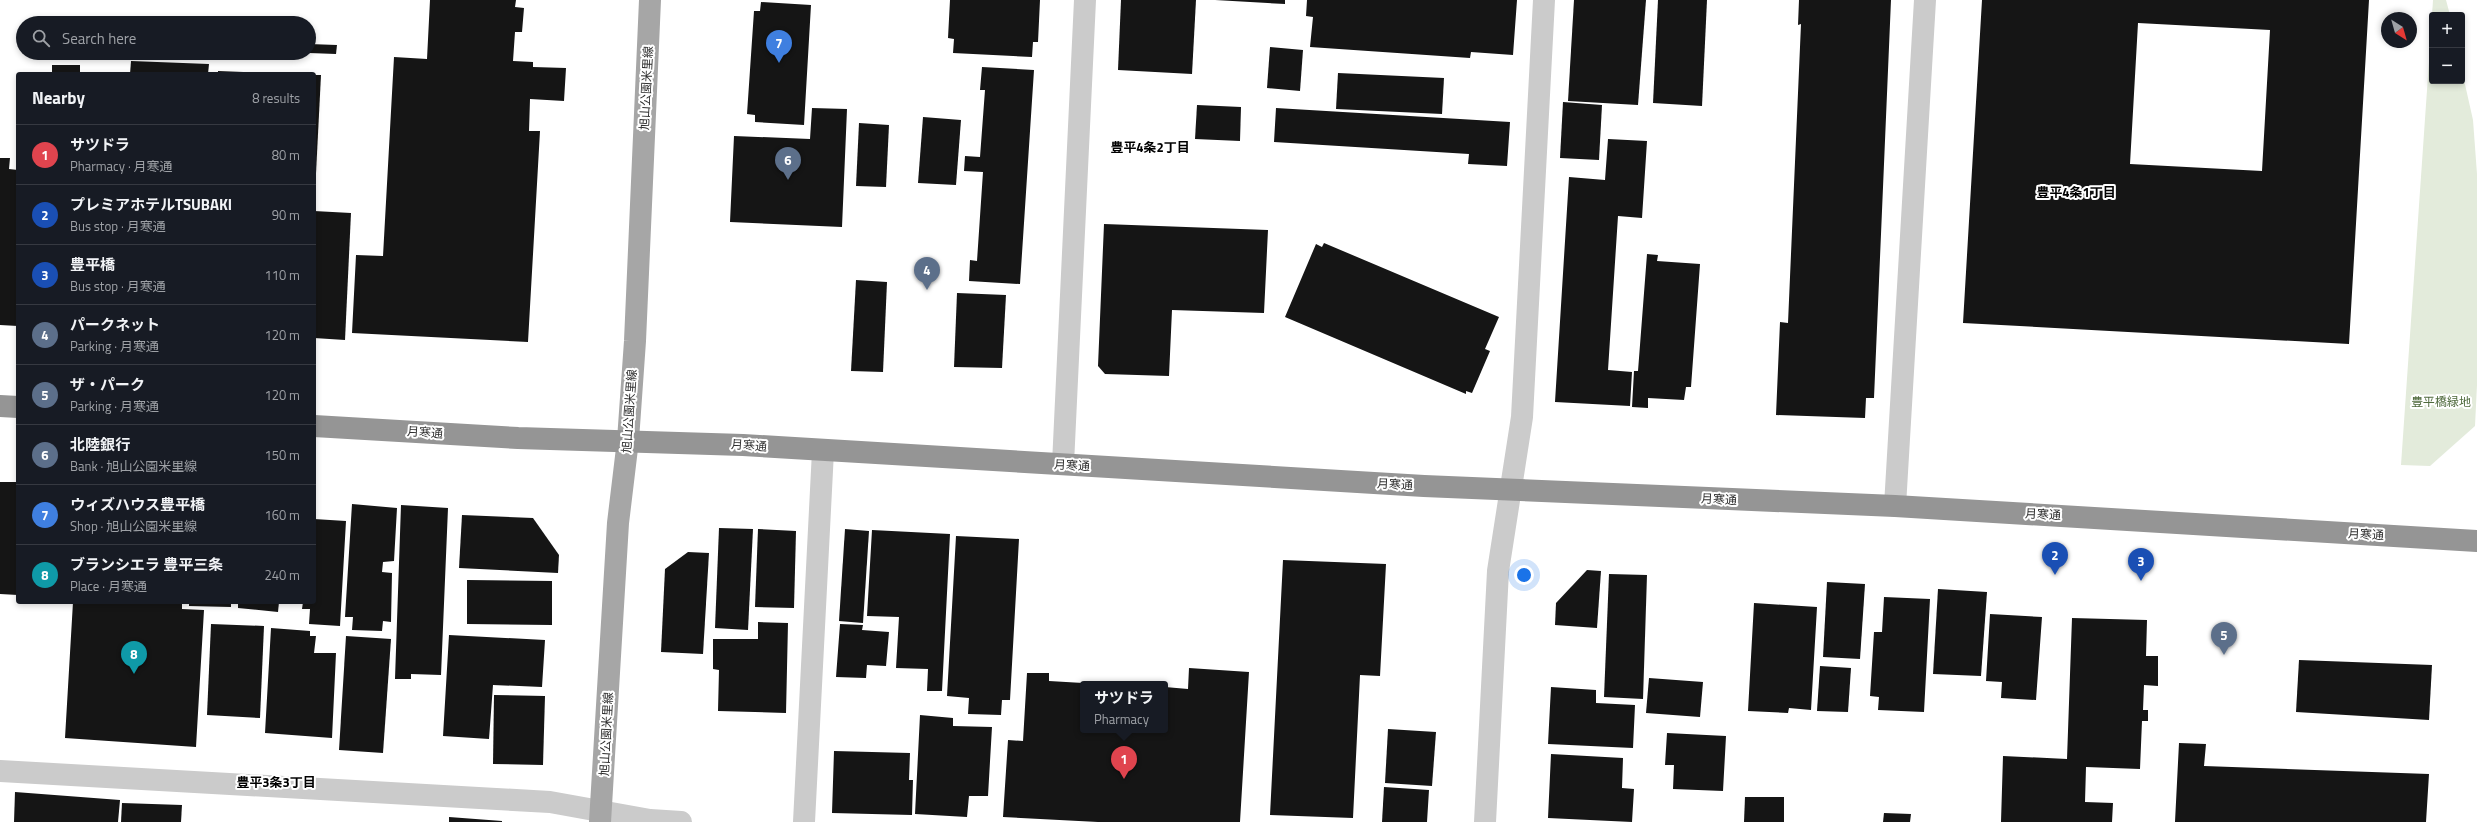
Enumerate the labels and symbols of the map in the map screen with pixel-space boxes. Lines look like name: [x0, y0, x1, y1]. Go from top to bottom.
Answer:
north arrow: [2381, 12, 2417, 48]
pin: 7: [766, 30, 792, 63]
street label: 旭山公園米里線: [634, 46, 658, 130]
district label: 豊平4条2丁目: [1110, 137, 1190, 157]
pin: 6: [775, 147, 801, 180]
district label: 豊平4条1丁目: [2036, 182, 2116, 202]
pin: 4: [914, 257, 940, 290]
street label: 旭山公園米里線: [617, 368, 641, 454]
park label: 豊平橋緑地: [2411, 392, 2471, 411]
street label: 月寒通: [406, 421, 444, 443]
street label: 月寒通: [730, 434, 768, 456]
street label: 月寒通: [1054, 455, 1090, 475]
street label: 月寒通: [1377, 474, 1413, 494]
street label: 月寒通: [1701, 489, 1737, 509]
street label: 月寒通: [2025, 504, 2061, 524]
street label: 月寒通: [2348, 524, 2384, 544]
pin: 2: [2042, 542, 2068, 575]
pin: 3: [2128, 548, 2154, 581]
your location: [1514, 565, 1534, 585]
pin: 5: [2211, 622, 2237, 655]
pin: 8: [121, 641, 147, 674]
street label: 旭山公園米里線: [594, 692, 618, 776]
pin: 1: [1111, 746, 1137, 779]
district label: 豊平3条3丁目: [236, 772, 316, 792]

